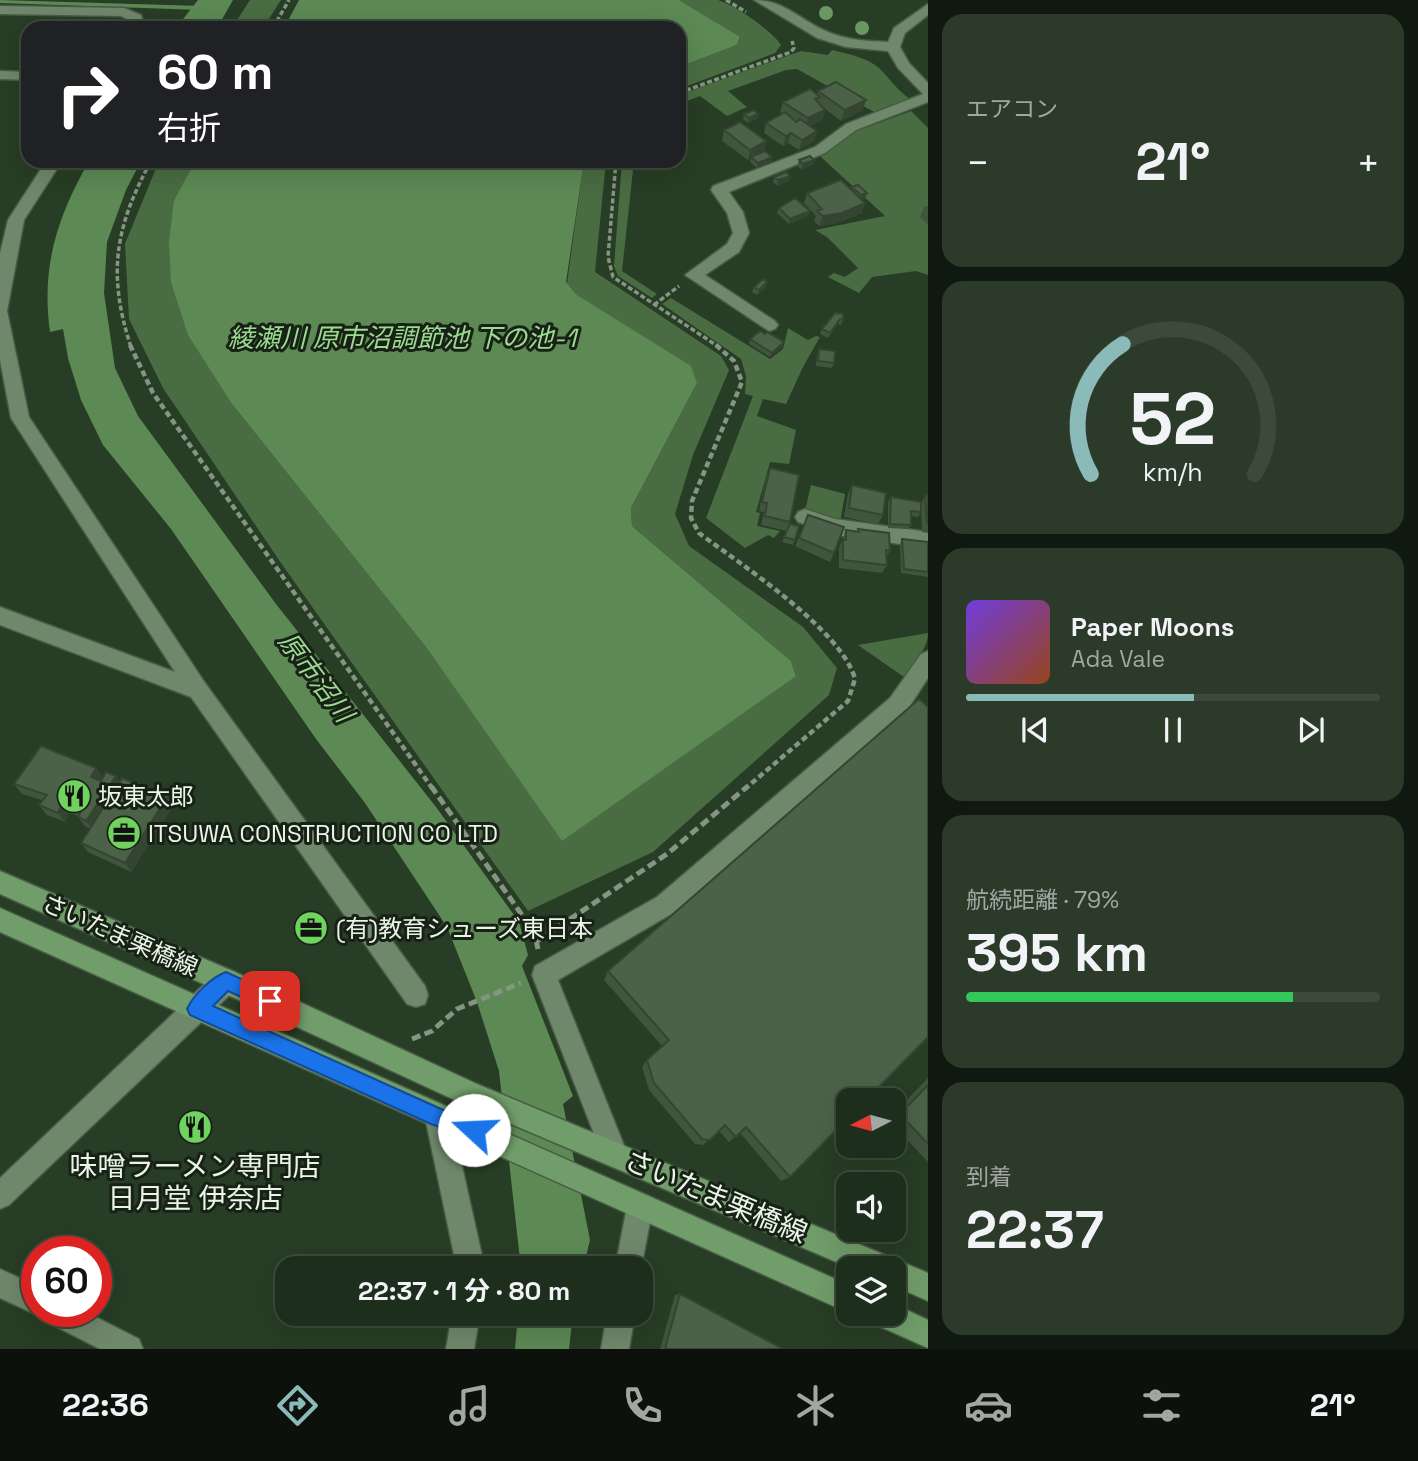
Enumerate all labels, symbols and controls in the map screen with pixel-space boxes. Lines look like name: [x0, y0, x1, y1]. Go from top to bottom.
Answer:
text: 60 m: [157, 41, 273, 103]
icon: right: [42, 49, 133, 140]
text: エアコン: [966, 94, 1058, 124]
text: 右折: [157, 108, 221, 148]
text: 21°: [1136, 129, 1210, 195]
text: −: [966, 139, 990, 187]
text: +: [1356, 139, 1380, 187]
water label: 綾瀬川 原市沼調節池 下の池-1: [228, 321, 579, 355]
text: 52: [1130, 372, 1216, 465]
text: km/h: [1143, 455, 1203, 487]
text: Paper Moons: [1071, 610, 1234, 644]
water label: 原市沼川: [271, 625, 363, 731]
text: Ada Vale: [1071, 644, 1165, 674]
icon: previous: [1016, 711, 1054, 749]
icon: pause: [1154, 711, 1192, 749]
icon: next: [1292, 711, 1330, 749]
restaurant icon: 坂東太郎: [55, 777, 93, 815]
place label: 坂東太郎: [98, 781, 194, 812]
office icon: ITSUWA CONSTRUCTION CO LTD: [105, 814, 143, 852]
place label: ITSUWA CONSTRUCTION CO LTD: [148, 818, 498, 849]
text: 航続距離 · 79%: [966, 885, 1119, 915]
street label: さいたま栗橋線: [37, 887, 203, 983]
office icon: (有)教育シューズ東日本: [292, 909, 330, 947]
place label: (有)教育シューズ東日本: [336, 913, 593, 944]
text: 395 km: [966, 920, 1148, 986]
pin: [240, 971, 300, 1031]
icon: arrive: [251, 982, 289, 1020]
north arrow: [836, 1088, 906, 1158]
map controls: [836, 1088, 906, 1326]
position arrow: [437, 1093, 511, 1167]
restaurant icon: 味噌ラーメン専門店 日月堂 伊奈店: [176, 1108, 214, 1146]
street label: さいたま栗橋線: [619, 1141, 813, 1251]
place label: 味噌ラーメン専門店 日月堂 伊奈店: [70, 1148, 320, 1216]
text: 到着: [966, 1162, 1012, 1192]
button: sound: [836, 1172, 906, 1242]
text: 22:37: [966, 1197, 1104, 1263]
speed limit sign: 60: [21, 1236, 112, 1327]
button: layers: [836, 1256, 906, 1326]
text: 22:37 · 1 分 · 80 m: [358, 1274, 570, 1308]
icon: directions: [273, 1381, 322, 1430]
icon: music: [445, 1381, 494, 1430]
icon: phone: [618, 1381, 667, 1430]
icon: climate: [791, 1381, 840, 1430]
icon: car: [964, 1381, 1013, 1430]
icon: filters: [1137, 1381, 1186, 1430]
text: 22:36: [62, 1385, 149, 1425]
text: 21°: [1310, 1385, 1356, 1425]

